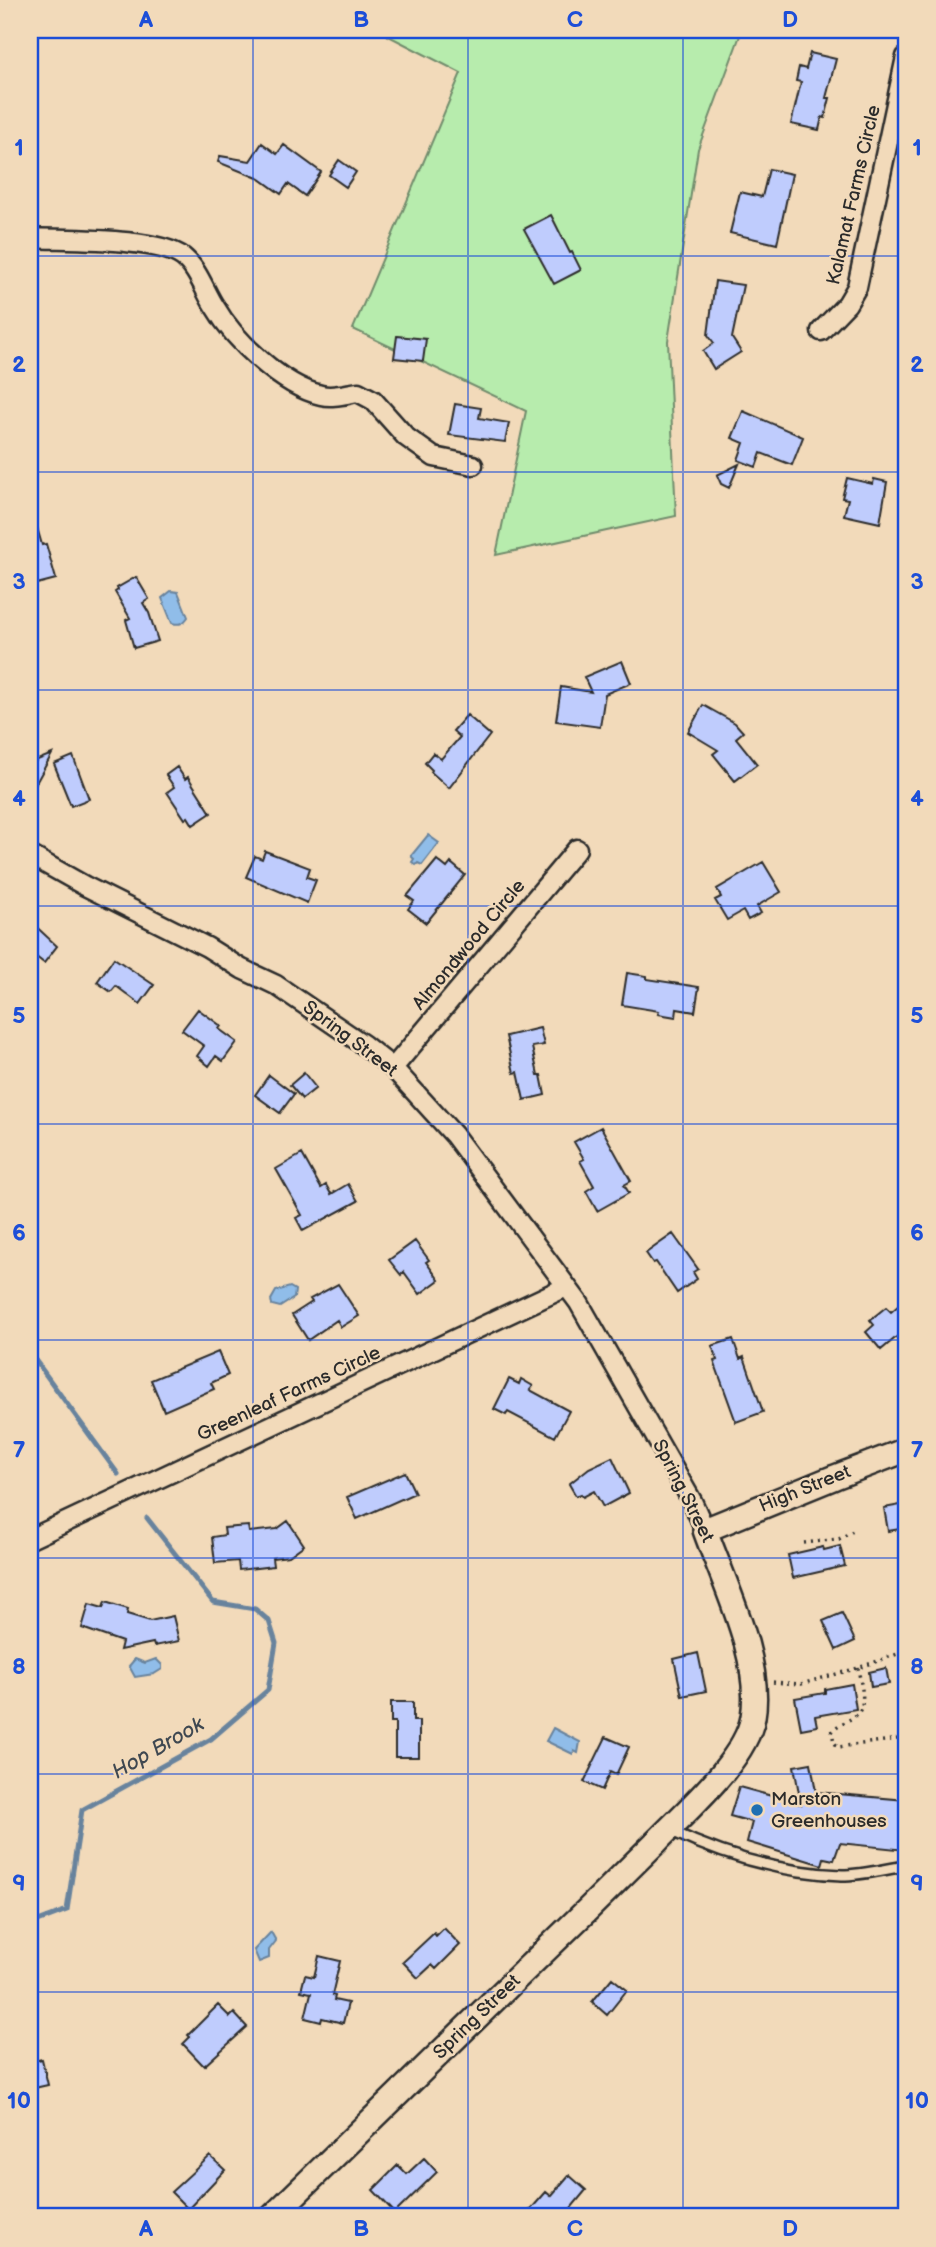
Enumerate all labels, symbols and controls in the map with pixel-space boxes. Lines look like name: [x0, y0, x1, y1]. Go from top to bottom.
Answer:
text: A: [138, 6, 154, 34]
text: B: [353, 6, 369, 34]
text: C: [567, 6, 583, 34]
text: D: [782, 6, 798, 34]
street label: Kalamat Farms Circle: [822, 103, 886, 287]
text: 1: [14, 134, 24, 162]
text: 1: [912, 134, 922, 162]
text: 2: [12, 351, 26, 379]
text: 2: [910, 351, 924, 379]
text: 3: [12, 568, 26, 596]
text: 3: [910, 568, 924, 596]
text: 4: [12, 785, 26, 813]
text: 4: [910, 785, 924, 813]
street label: Almondwood Circle: [408, 875, 530, 1015]
street label: Spring Street: [298, 996, 402, 1082]
text: 5: [12, 1002, 26, 1030]
text: 5: [910, 1002, 924, 1030]
text: 6: [12, 1219, 26, 1247]
text: 6: [910, 1219, 924, 1247]
street label: Greenleaf Farms Circle: [194, 1341, 384, 1447]
text: 7: [13, 1436, 26, 1464]
street label: Spring Street: [647, 1436, 719, 1546]
text: 7: [911, 1436, 924, 1464]
street label: High Street: [756, 1460, 854, 1518]
text: 8: [12, 1653, 26, 1681]
text: 8: [910, 1653, 924, 1681]
water label: Hop Brook: [108, 1711, 209, 1784]
place label: Marston Greenhouses: [771, 1788, 887, 1833]
marker: Marston Greenhouses: [749, 1802, 765, 1818]
text: 9: [12, 1870, 26, 1898]
text: 9: [910, 1870, 924, 1898]
street label: Spring Street: [429, 1970, 526, 2064]
text: 10: [7, 2087, 31, 2115]
text: 10: [905, 2087, 929, 2115]
text: A: [138, 2215, 154, 2243]
text: B: [353, 2215, 369, 2243]
text: C: [567, 2215, 583, 2243]
text: D: [782, 2215, 798, 2243]

